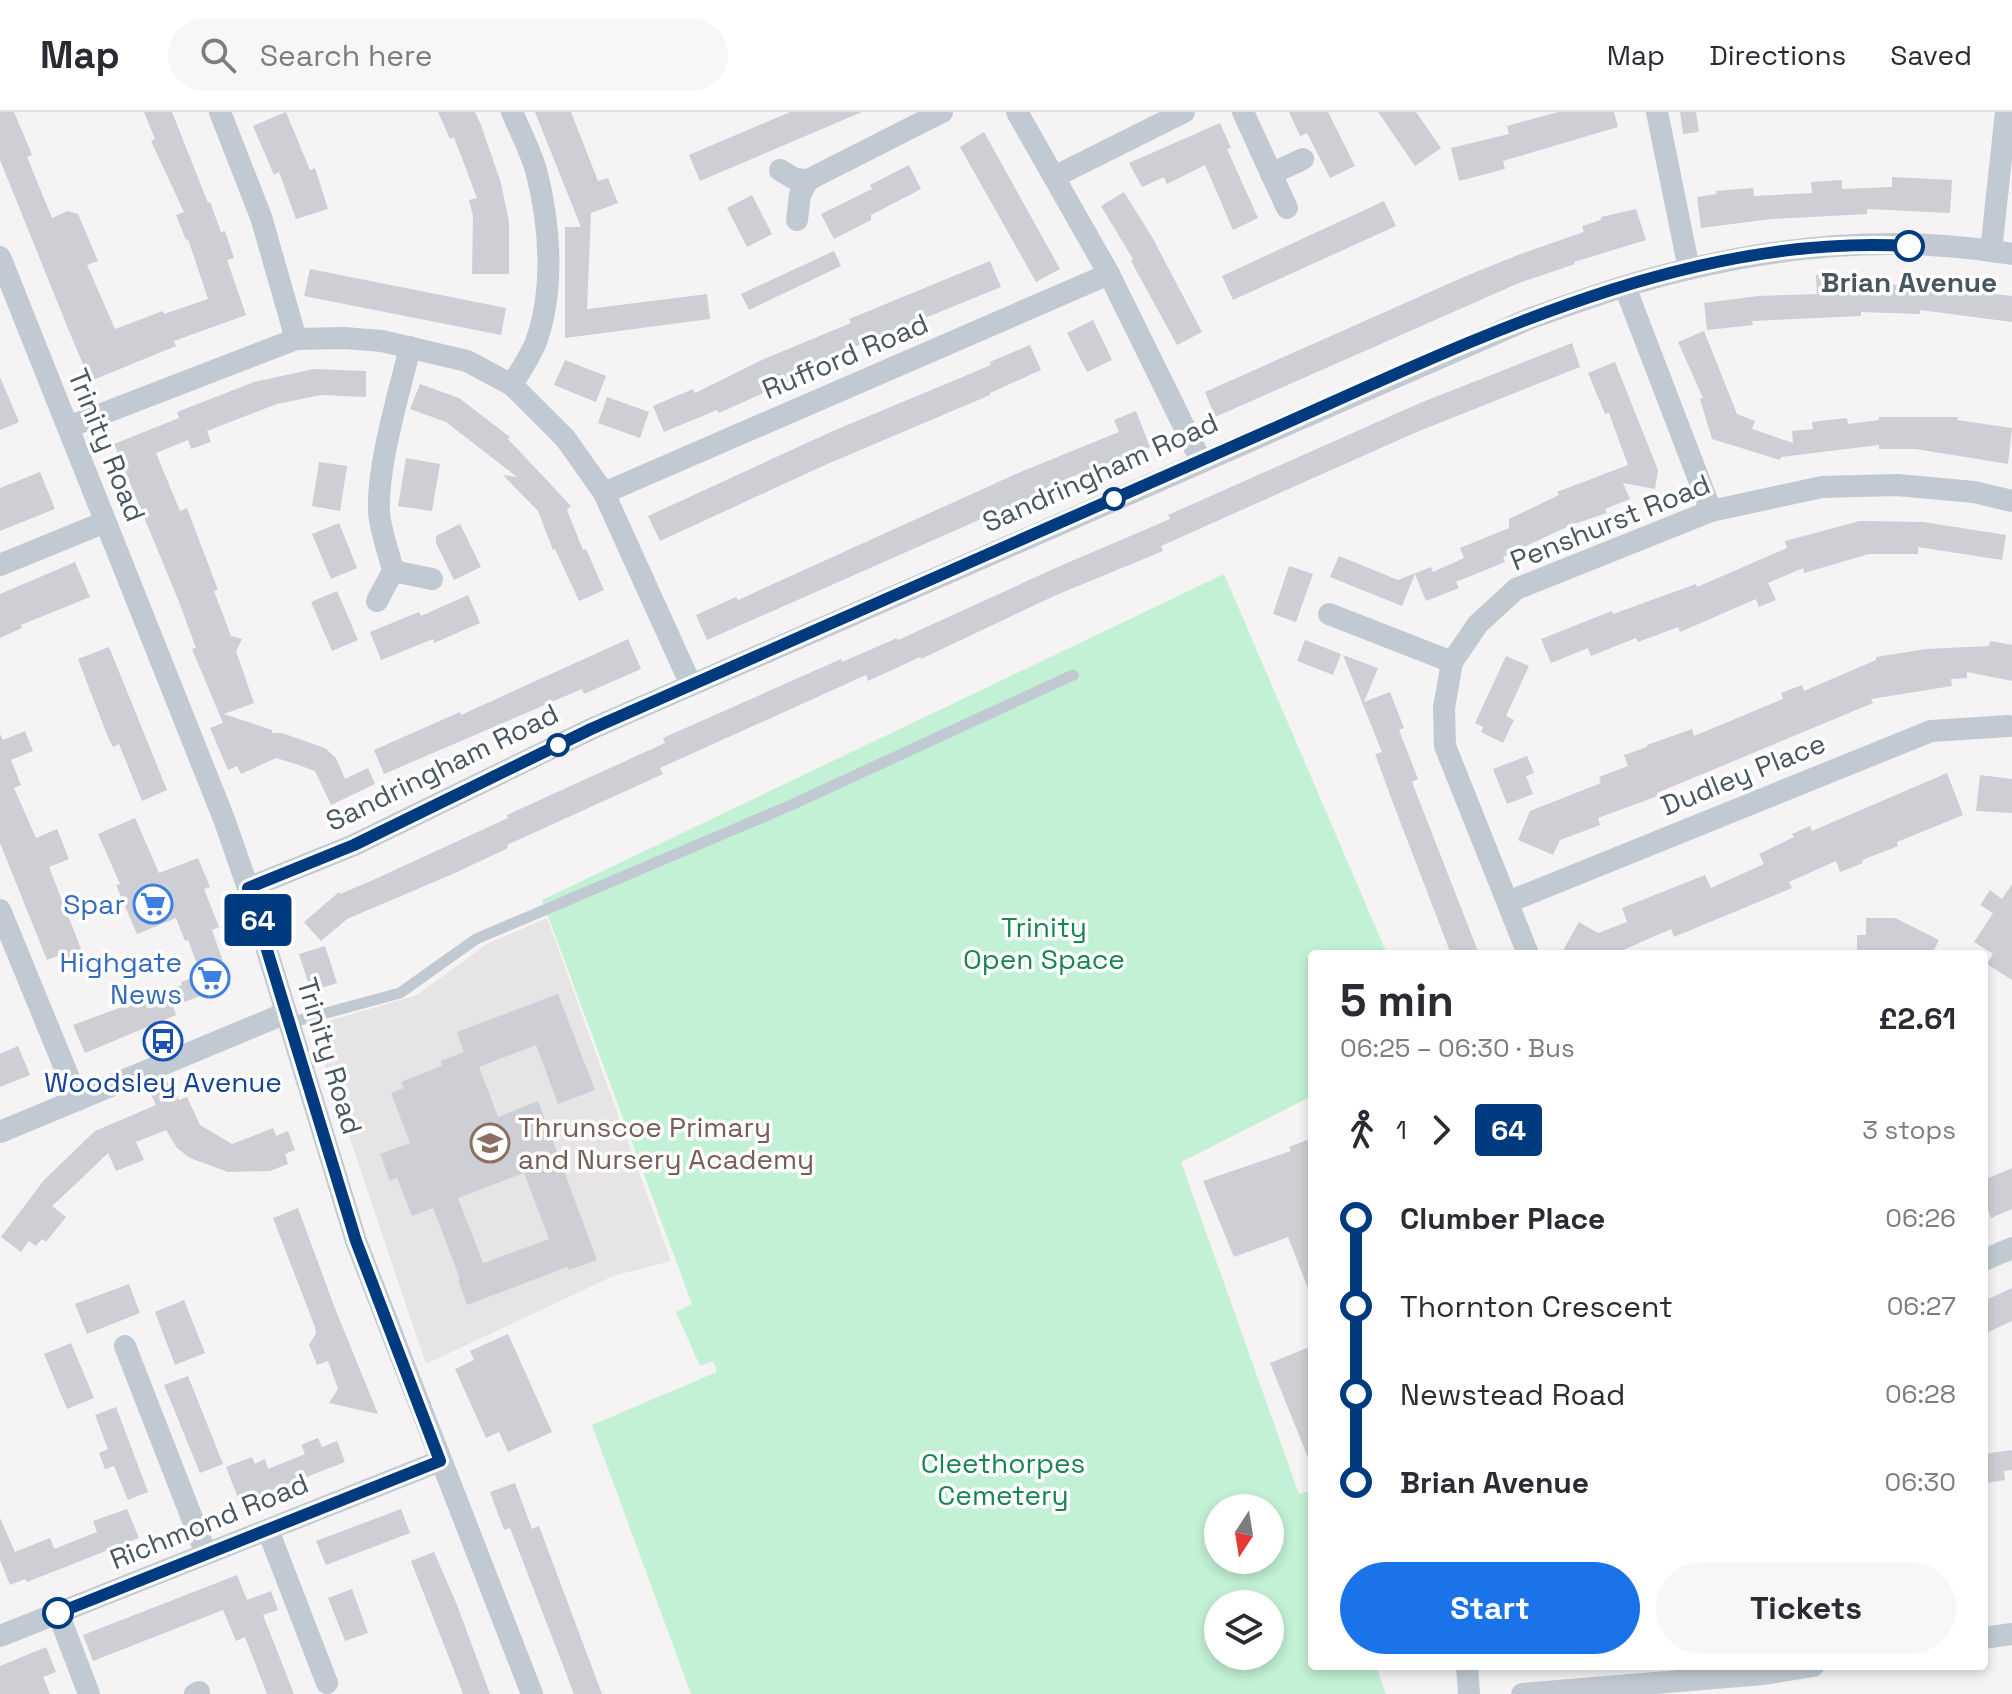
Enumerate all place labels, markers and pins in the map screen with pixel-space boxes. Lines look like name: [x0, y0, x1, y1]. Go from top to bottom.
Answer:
marker: Brian Avenue: [1894, 231, 1924, 261]
place label: Brian Avenue: [1821, 264, 1997, 300]
unlabelled marker: [1103, 488, 1125, 510]
unlabelled marker: [547, 734, 569, 756]
supermarket icon: Spar: [132, 883, 174, 925]
place label: Spar: [63, 886, 125, 922]
place label: Highgate News: [59, 944, 182, 1012]
supermarket icon: Highgate News: [189, 957, 231, 999]
bus stop icon: Woodsley Avenue: [142, 1020, 184, 1062]
place label: Woodsley Avenue: [44, 1064, 282, 1100]
place label: Thrunscoe Primary and Nursery Academy: [518, 1109, 814, 1177]
school or university icon: Thrunscoe Primary and Nursery Academy: [469, 1122, 511, 1164]
unlabelled marker: [43, 1598, 73, 1628]

